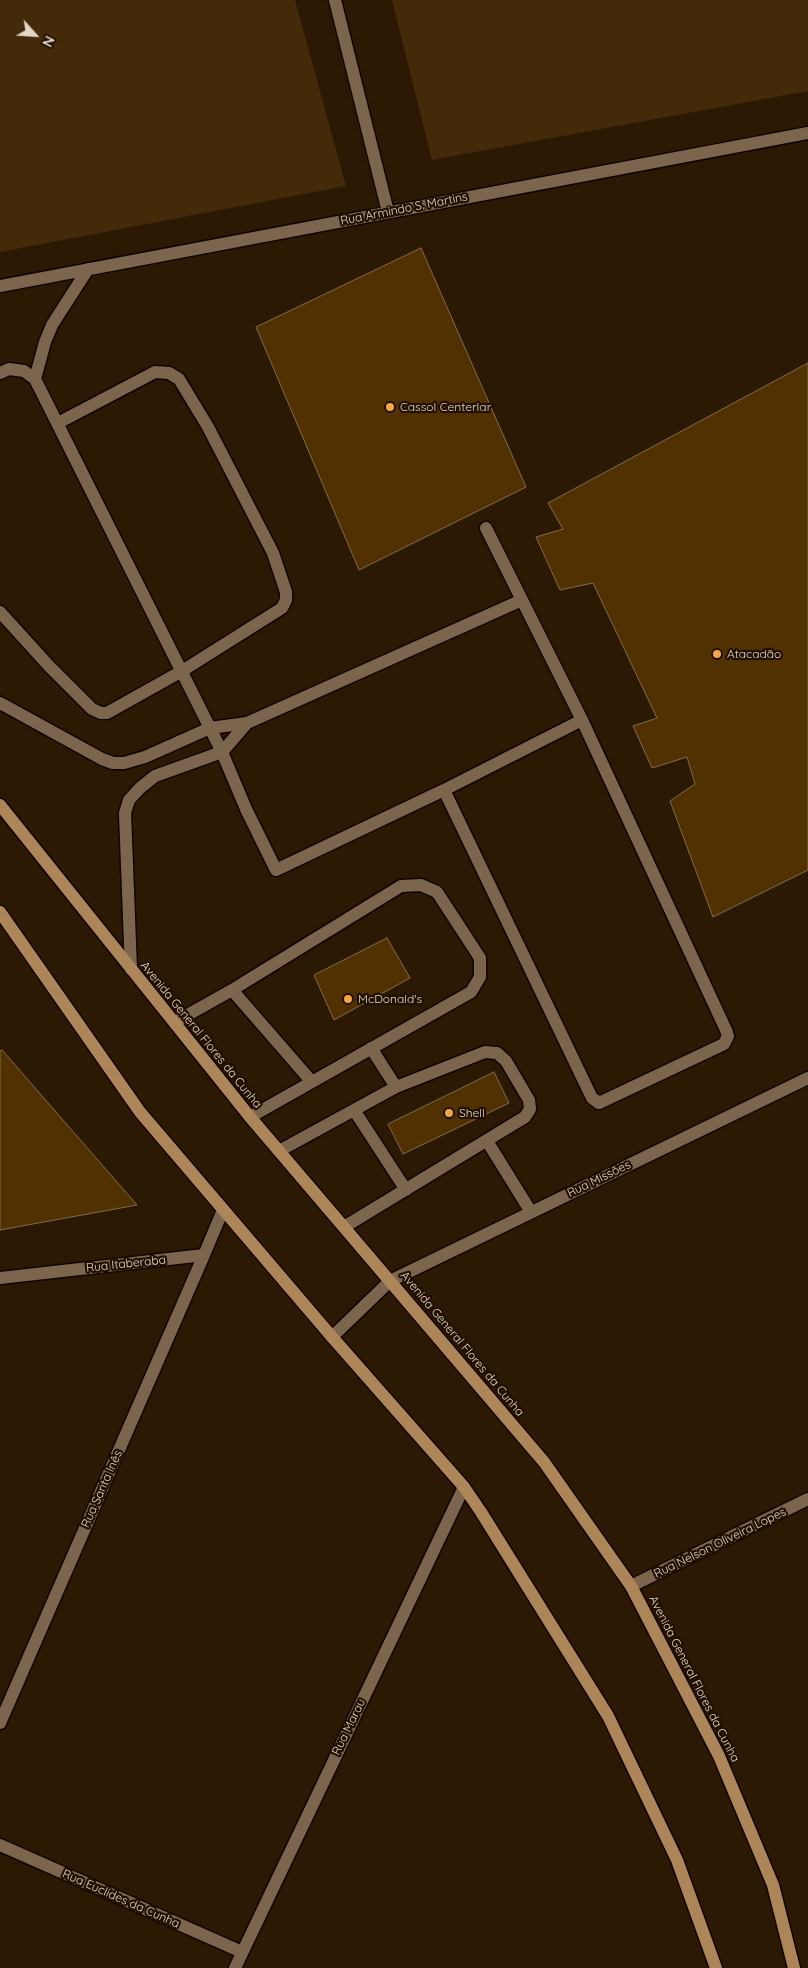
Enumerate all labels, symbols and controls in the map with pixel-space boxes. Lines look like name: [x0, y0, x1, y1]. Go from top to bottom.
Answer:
north arrow: [10, 10, 60, 60]
text: N: [38, 33, 59, 50]
street label: Rua Armindo S. Martins: [339, 190, 469, 228]
place label: Cassol Centerlar: [400, 400, 491, 414]
marker: Cassol Centerlar: [384, 401, 396, 413]
place label: Atacadão: [727, 647, 781, 661]
marker: Atacadão: [711, 648, 723, 660]
street label: Avenida General Flores da Cunha: [137, 959, 265, 1111]
place label: McDonald's: [358, 992, 422, 1006]
marker: McDonald's: [342, 993, 354, 1005]
place label: Shell: [459, 1106, 485, 1120]
marker: Shell: [443, 1107, 455, 1119]
street label: Rua Missões: [565, 1157, 633, 1201]
street label: Rua Itaberaba: [85, 1253, 167, 1275]
street label: Avenida General Flores da Cunha: [397, 1269, 527, 1419]
street label: Rua Santa Inês: [79, 1448, 125, 1530]
street label: Rua Nelson Oliveira Lopes: [652, 1505, 788, 1581]
street label: Avenida General Flores da Cunha: [646, 1593, 742, 1765]
street label: Rua Marau: [329, 1696, 369, 1758]
street label: Rua Euclides da Cunha: [60, 1867, 182, 1931]

